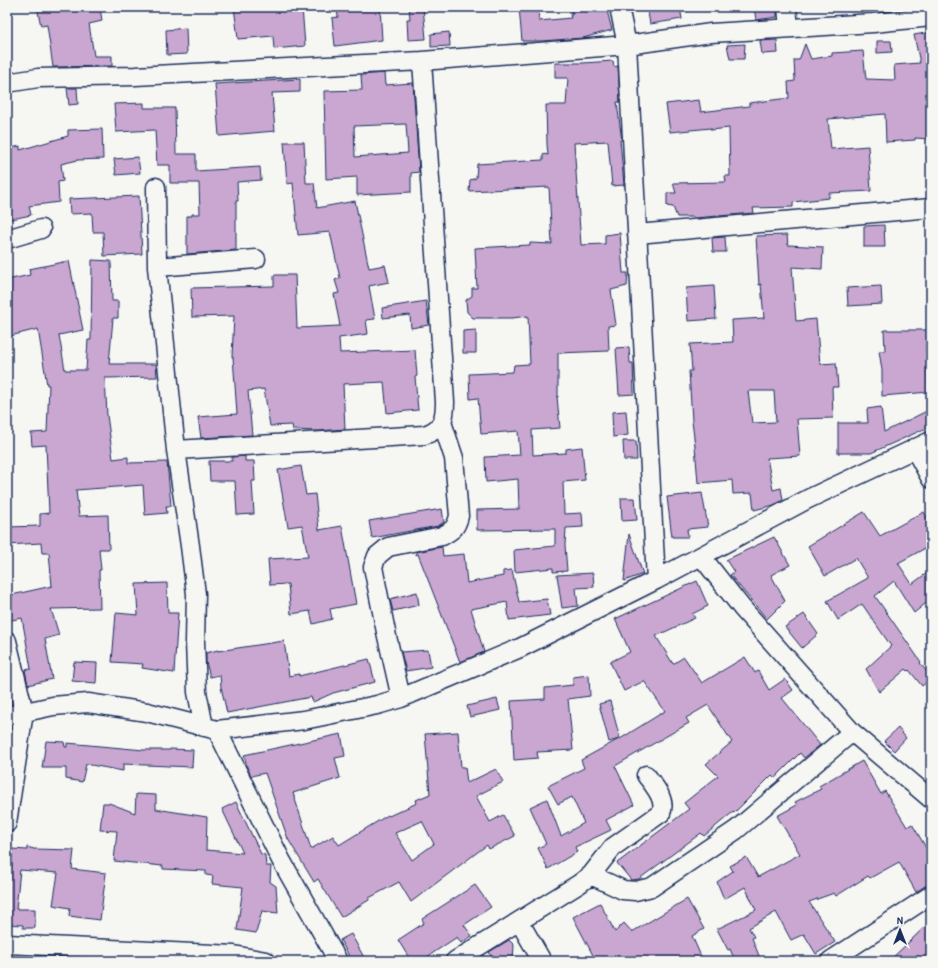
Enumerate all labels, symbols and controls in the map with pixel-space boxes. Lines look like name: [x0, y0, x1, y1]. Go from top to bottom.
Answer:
north arrow: [880, 910, 920, 950]
text: N: [897, 913, 903, 927]

